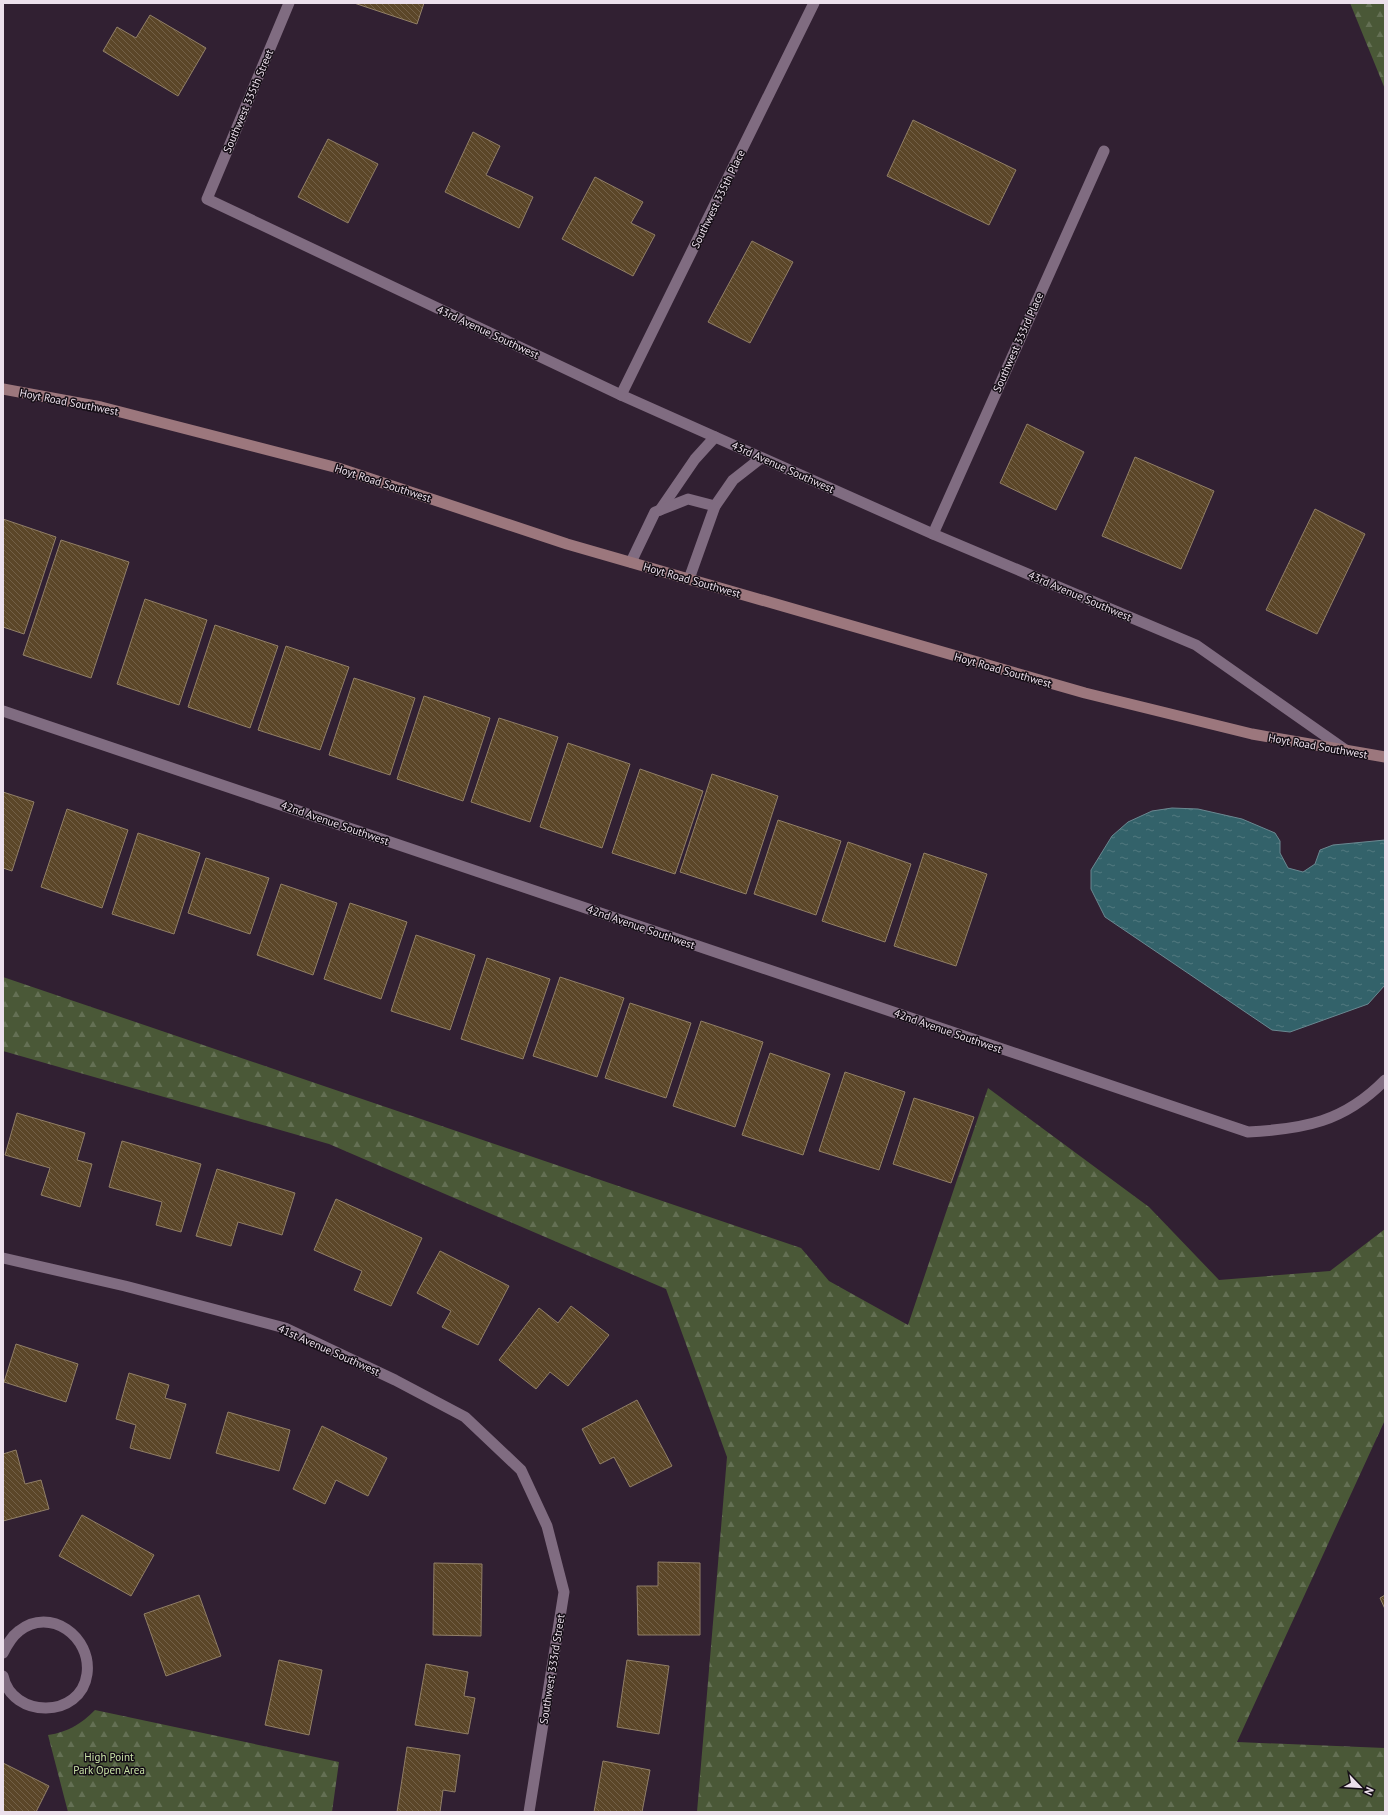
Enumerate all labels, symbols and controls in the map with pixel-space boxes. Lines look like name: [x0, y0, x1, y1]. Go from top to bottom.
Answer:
street label: Southwest 335th Street: [220, 47, 276, 155]
street label: Southwest 335th Place: [688, 147, 748, 251]
street label: Southwest 333rd Place: [990, 289, 1047, 394]
street label: 43rd Avenue Southwest: [435, 302, 541, 362]
street label: Hoyt Road Southwest: [18, 386, 120, 419]
street label: 43rd Avenue Southwest: [730, 438, 837, 496]
street label: Hoyt Road Southwest: [333, 461, 433, 505]
street label: Hoyt Road Southwest: [642, 559, 742, 601]
street label: 43rd Avenue Southwest: [1026, 568, 1134, 624]
street label: Hoyt Road Southwest: [953, 649, 1053, 691]
street label: Hoyt Road Southwest: [1267, 730, 1369, 762]
street label: 42nd Avenue Southwest: [279, 798, 391, 848]
street label: 42nd Avenue Southwest: [585, 902, 697, 952]
street label: 42nd Avenue Southwest: [892, 1006, 1004, 1056]
street label: 41st Avenue Southwest: [276, 1321, 382, 1379]
street label: Southwest 333rd Street: [536, 1613, 568, 1725]
park label: High Point Park Open Area: [73, 1750, 145, 1777]
north arrow: [1340, 1767, 1380, 1807]
text: N: [1361, 1785, 1377, 1797]

